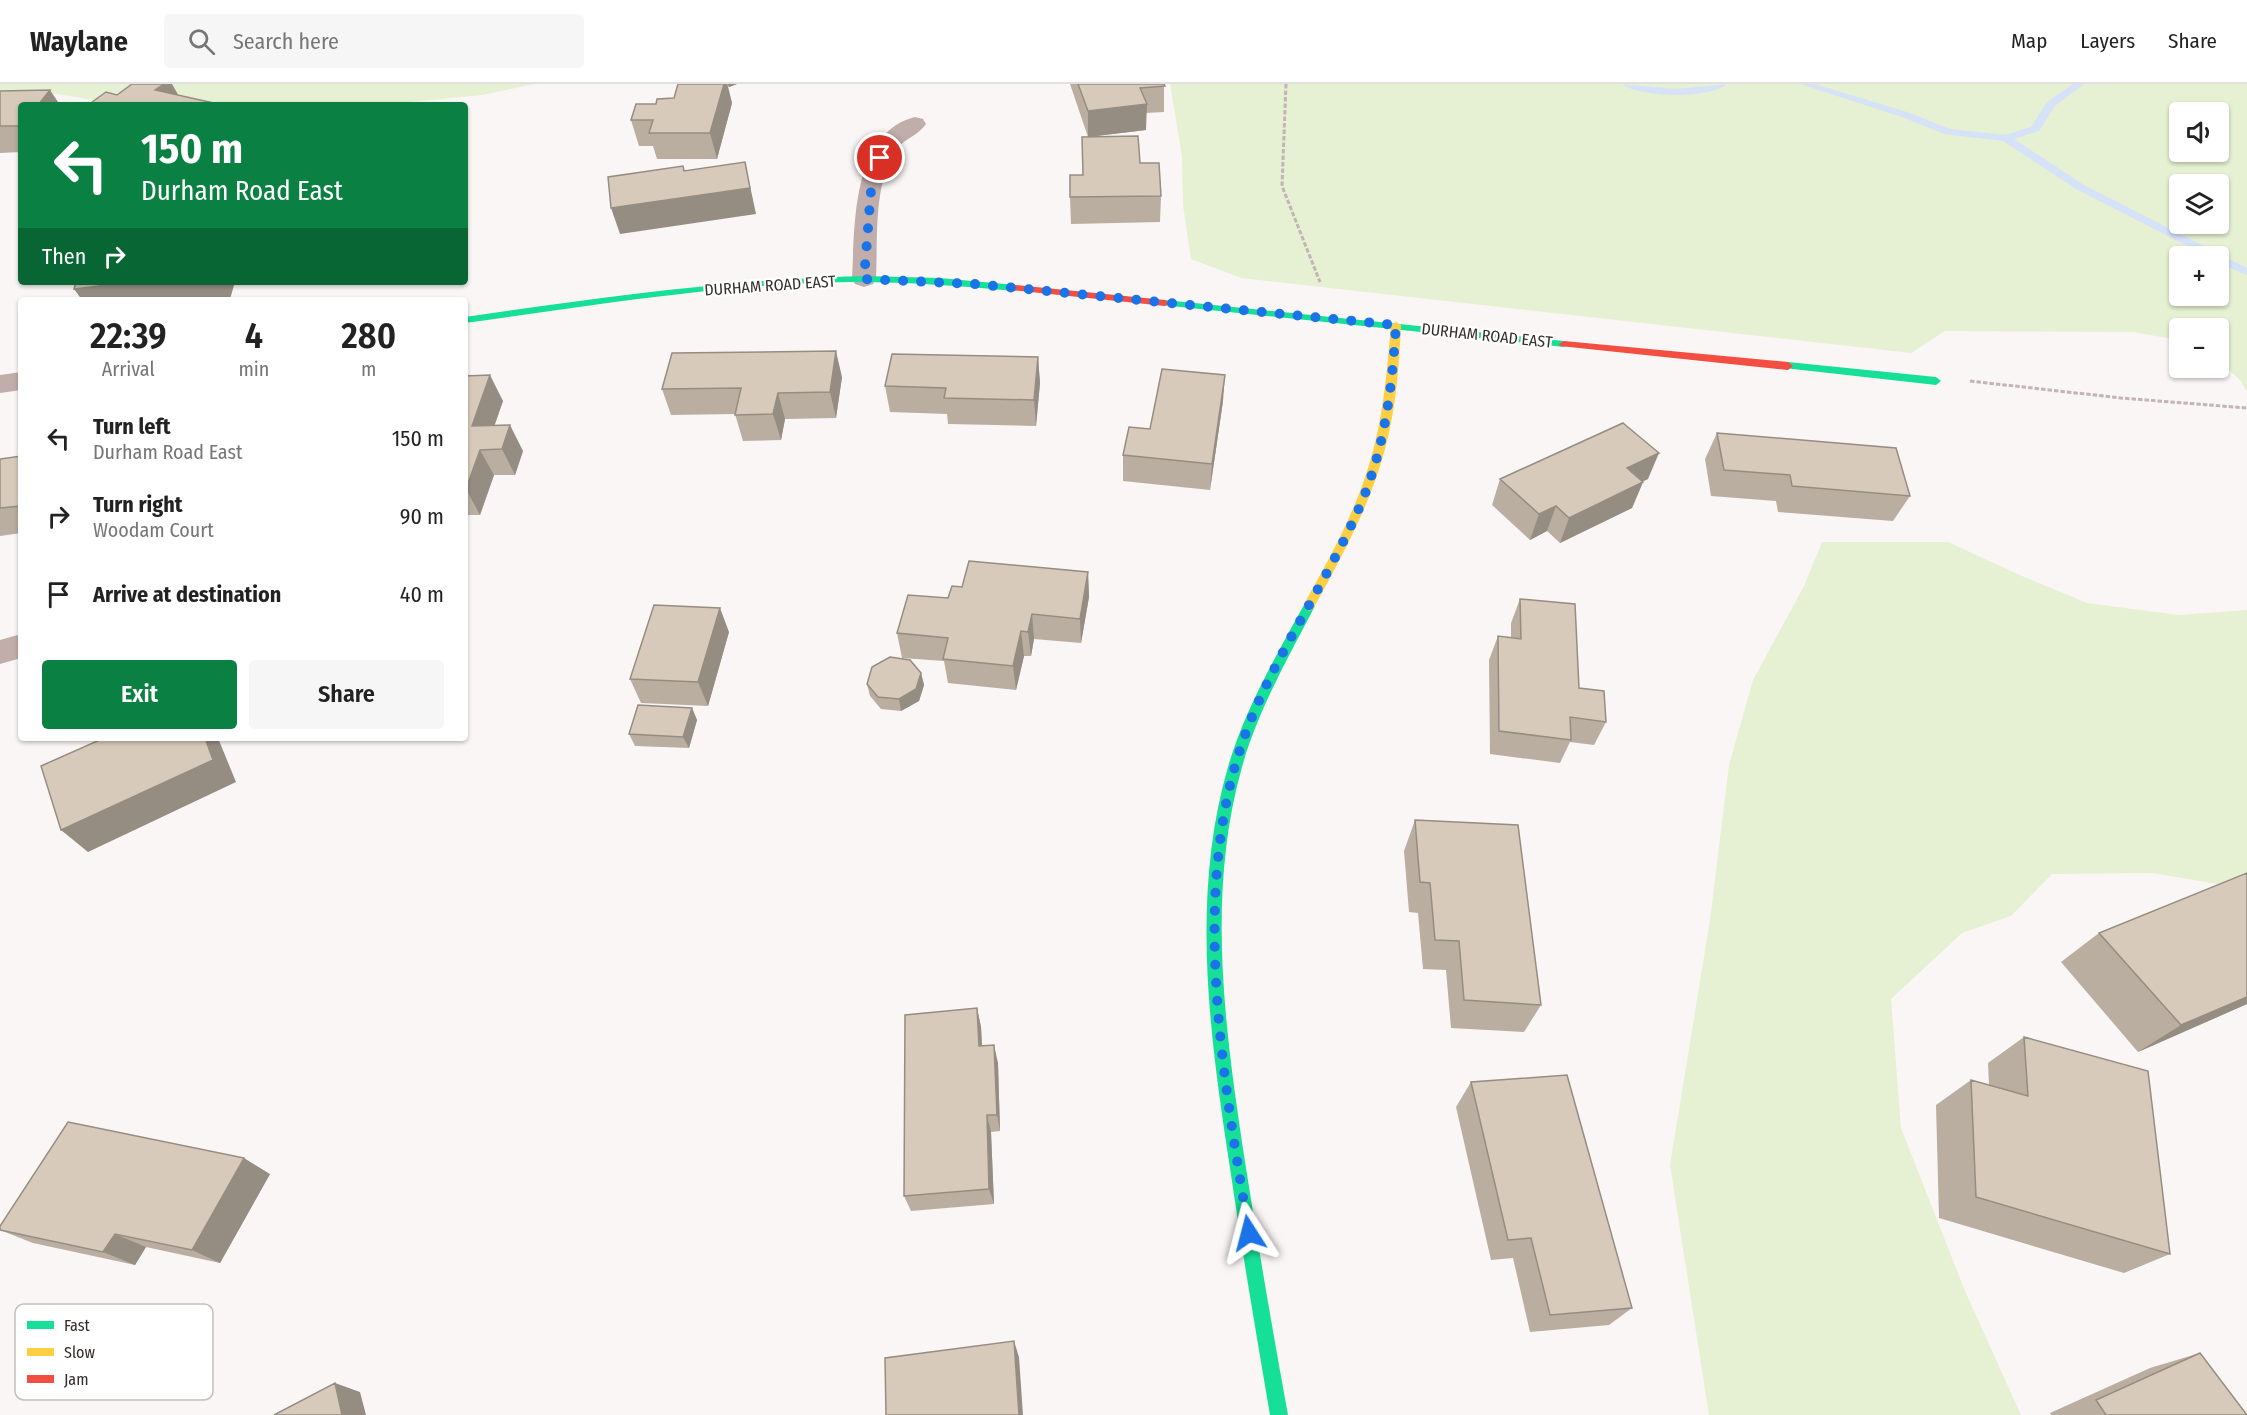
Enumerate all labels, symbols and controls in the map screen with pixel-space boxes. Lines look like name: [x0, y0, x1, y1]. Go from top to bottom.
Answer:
search box: [164, 14, 584, 68]
text: Waylane: [30, 25, 128, 58]
icon: search: [185, 25, 218, 58]
text: Search here: [233, 28, 339, 55]
text: Map: [2011, 28, 2047, 54]
text: Layers: [2080, 28, 2135, 54]
text: Share: [2168, 28, 2217, 54]
map controls: [2169, 102, 2229, 378]
button: sound: [2169, 102, 2229, 162]
text: 150 m: [141, 124, 243, 174]
icon: left: [42, 126, 120, 204]
pin: [854, 132, 905, 183]
icon: arrive: [863, 141, 896, 174]
button: layers: [2169, 174, 2229, 234]
text: Durham Road East: [141, 175, 343, 207]
icon: right: [98, 240, 131, 273]
text: Then: [42, 243, 86, 270]
button: +: [2169, 246, 2229, 306]
street label: DURHAM ROAD EAST: [704, 271, 837, 300]
text: 22:39: [90, 314, 166, 358]
text: 4: [245, 314, 263, 358]
text: 280: [341, 314, 396, 358]
button: −: [2169, 318, 2229, 378]
street label: DURHAM ROAD EAST: [1421, 319, 1554, 352]
text: Arrival: [102, 357, 155, 381]
text: min: [238, 357, 269, 381]
text: m: [361, 357, 376, 381]
text: Turn left: [93, 413, 171, 440]
icon: left: [42, 422, 75, 455]
text: 150 m: [392, 425, 444, 452]
text: Durham Road East: [93, 440, 243, 464]
text: Turn right: [93, 491, 182, 518]
icon: right: [42, 500, 75, 533]
text: 90 m: [400, 503, 444, 530]
text: Woodam Court: [93, 518, 214, 542]
icon: arrive: [42, 578, 75, 611]
text: Arrive at destination: [93, 581, 281, 608]
text: 40 m: [400, 581, 444, 608]
button: Exit: [42, 660, 237, 729]
button: Share: [249, 660, 444, 729]
position arrow: [1217, 1201, 1281, 1265]
legend: [15, 1304, 213, 1400]
text: Fast: [64, 1316, 91, 1335]
text: Slow: [64, 1343, 95, 1362]
text: Jam: [64, 1370, 89, 1389]

